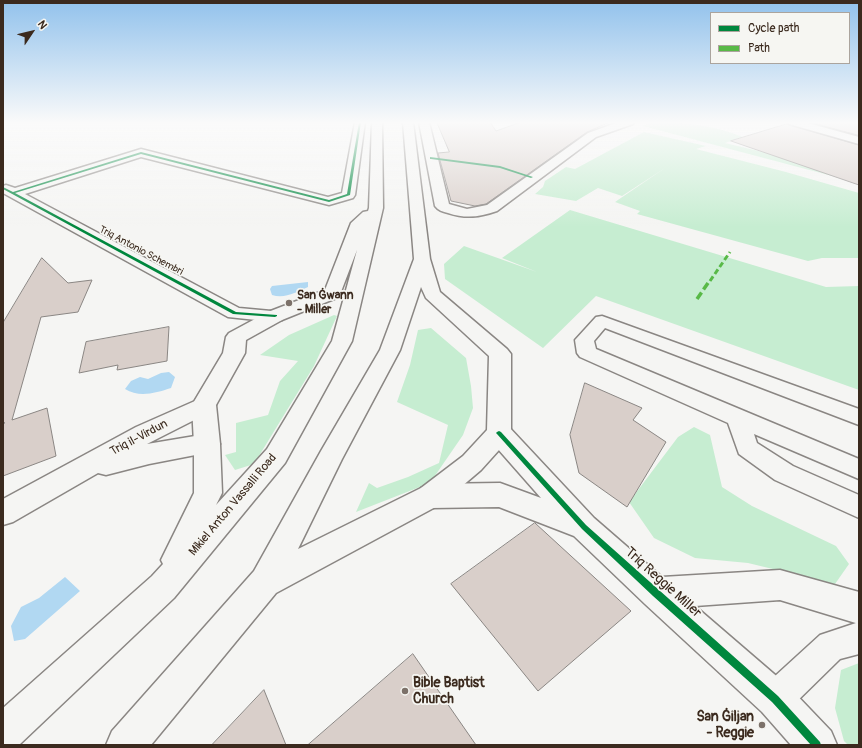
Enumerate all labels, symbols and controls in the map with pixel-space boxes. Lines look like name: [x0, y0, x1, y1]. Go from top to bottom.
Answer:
north arrow: [12, 12, 52, 52]
legend: [710, 12, 850, 64]
text: N: [35, 18, 50, 32]
text: Cycle path: [748, 21, 799, 36]
text: Path: [748, 41, 770, 56]
street label: Triq Antonio Schembri: [97, 224, 185, 278]
place label: San Ġwann - Miller: [297, 289, 353, 317]
marker: San Ġwann - Miller: [284, 298, 294, 308]
street label: Triq il-Virdun: [108, 417, 170, 459]
street label: Mikiel Anton Vassalli Road: [186, 451, 280, 559]
street label: Triq Reggie Miller: [621, 544, 705, 622]
place label: Bible Baptist Church: [413, 675, 485, 708]
marker: Bible Baptist Church: [400, 686, 410, 696]
place label: San Ġiljan - Reggie: [696, 709, 754, 742]
marker: San Ġiljan - Reggie: [757, 720, 767, 730]

